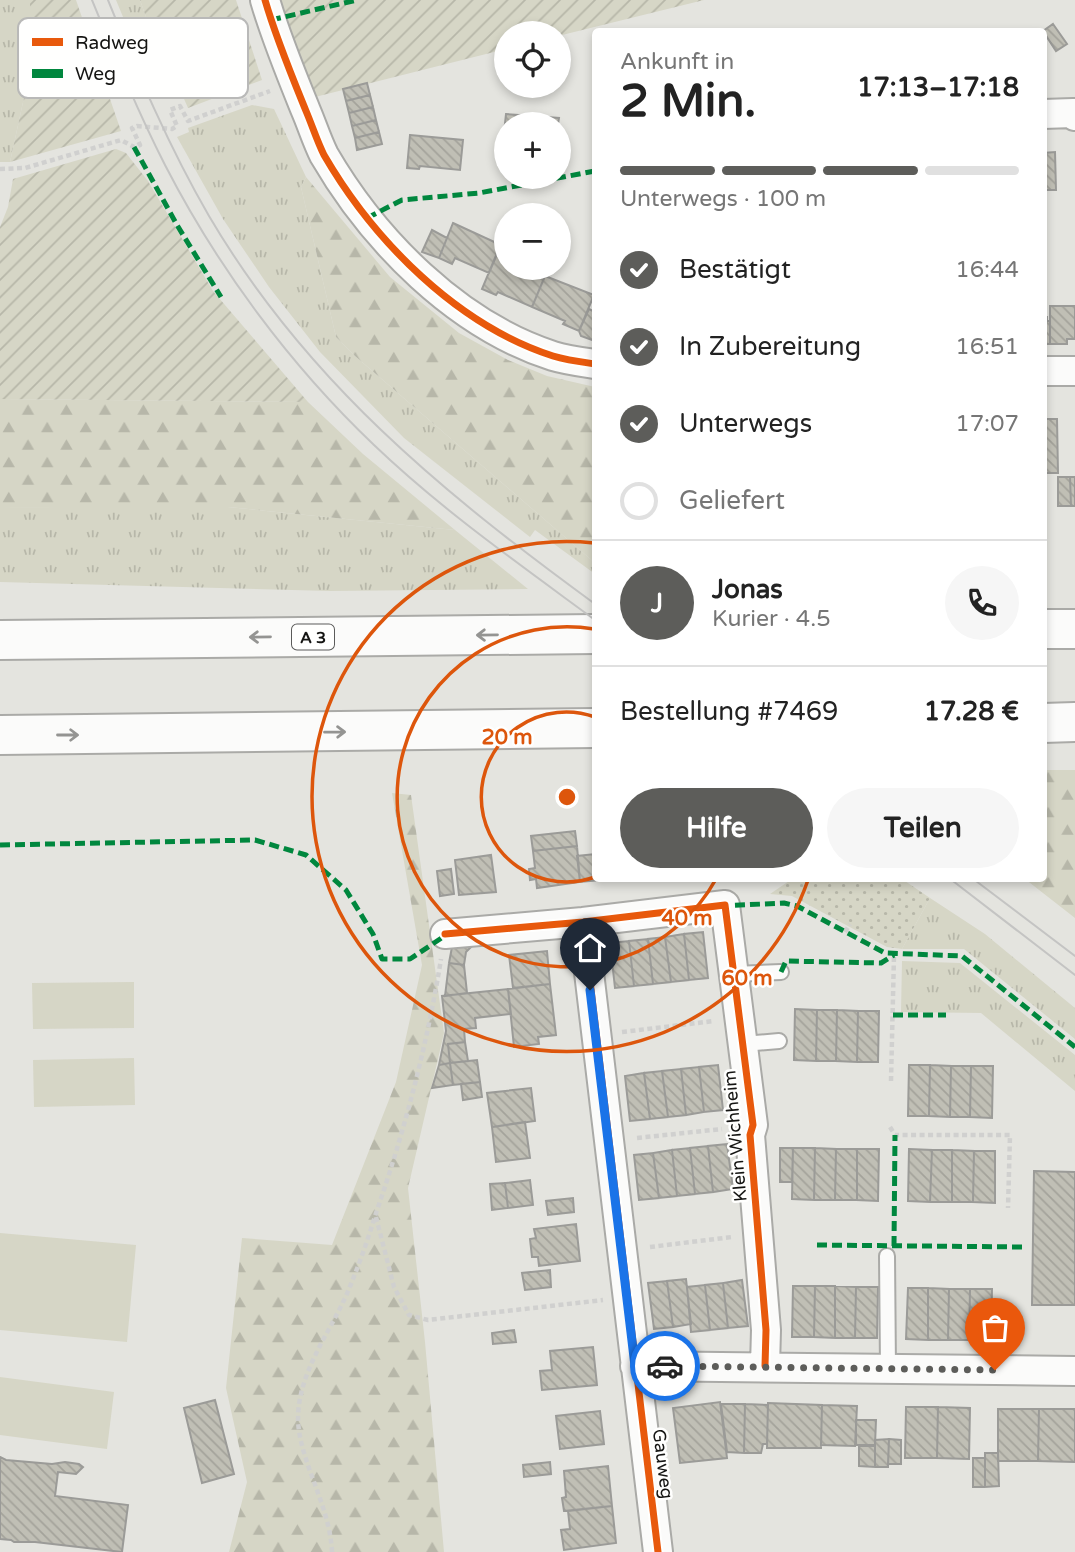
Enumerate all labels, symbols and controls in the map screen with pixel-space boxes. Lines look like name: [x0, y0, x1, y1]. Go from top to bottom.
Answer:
legend: [18, 18, 248, 98]
map controls: [494, 21, 571, 280]
button: locate: [494, 21, 571, 98]
text: Radweg: [75, 32, 149, 54]
text: Ankunft in: [620, 48, 734, 76]
text: Weg: [75, 63, 116, 85]
text: 17:13–17:18: [857, 72, 1019, 103]
text: 2 Min.: [620, 74, 756, 129]
button: +: [494, 112, 571, 189]
text: Unterwegs · 100 m: [620, 185, 826, 213]
button: −: [494, 203, 571, 280]
icon: check: [620, 251, 658, 289]
text: Bestätigt: [679, 254, 791, 285]
text: 16:44: [955, 256, 1019, 284]
icon: check: [620, 328, 658, 366]
text: In Zubereitung: [679, 331, 861, 362]
text: 16:51: [955, 333, 1019, 361]
icon: check: [620, 405, 658, 443]
text: Unterwegs: [679, 408, 812, 439]
text: 17:07: [955, 410, 1019, 438]
text: Geliefert: [679, 485, 785, 516]
button: phone: [945, 566, 1019, 640]
text: Jonas: [712, 574, 783, 605]
text: J: [651, 588, 663, 619]
text: Kurier · 4.5: [712, 605, 831, 633]
road number: A 3: [292, 624, 334, 650]
one-way arrow: [476, 628, 499, 642]
one-way arrow: [248, 631, 271, 644]
text: Bestellung #7469: [620, 696, 838, 727]
text: 17.28 €: [924, 696, 1019, 727]
text: 20 m: [481, 725, 533, 750]
one-way arrow: [323, 726, 346, 739]
one-way arrow: [56, 728, 79, 742]
centre of rings: [555, 785, 579, 809]
button: Hilfe: [620, 788, 813, 868]
button: Teilen: [827, 788, 1019, 868]
text: 40 m: [661, 906, 713, 931]
pin: [560, 918, 620, 990]
icon: home: [571, 929, 609, 967]
text: 60 m: [721, 966, 773, 991]
street label: Klein Wichheim: [718, 1069, 752, 1203]
pin: [965, 1298, 1025, 1370]
icon: bag: [976, 1309, 1014, 1347]
courier: [630, 1331, 700, 1401]
icon: car: [646, 1347, 684, 1385]
street label: Gauweg: [648, 1428, 678, 1500]

